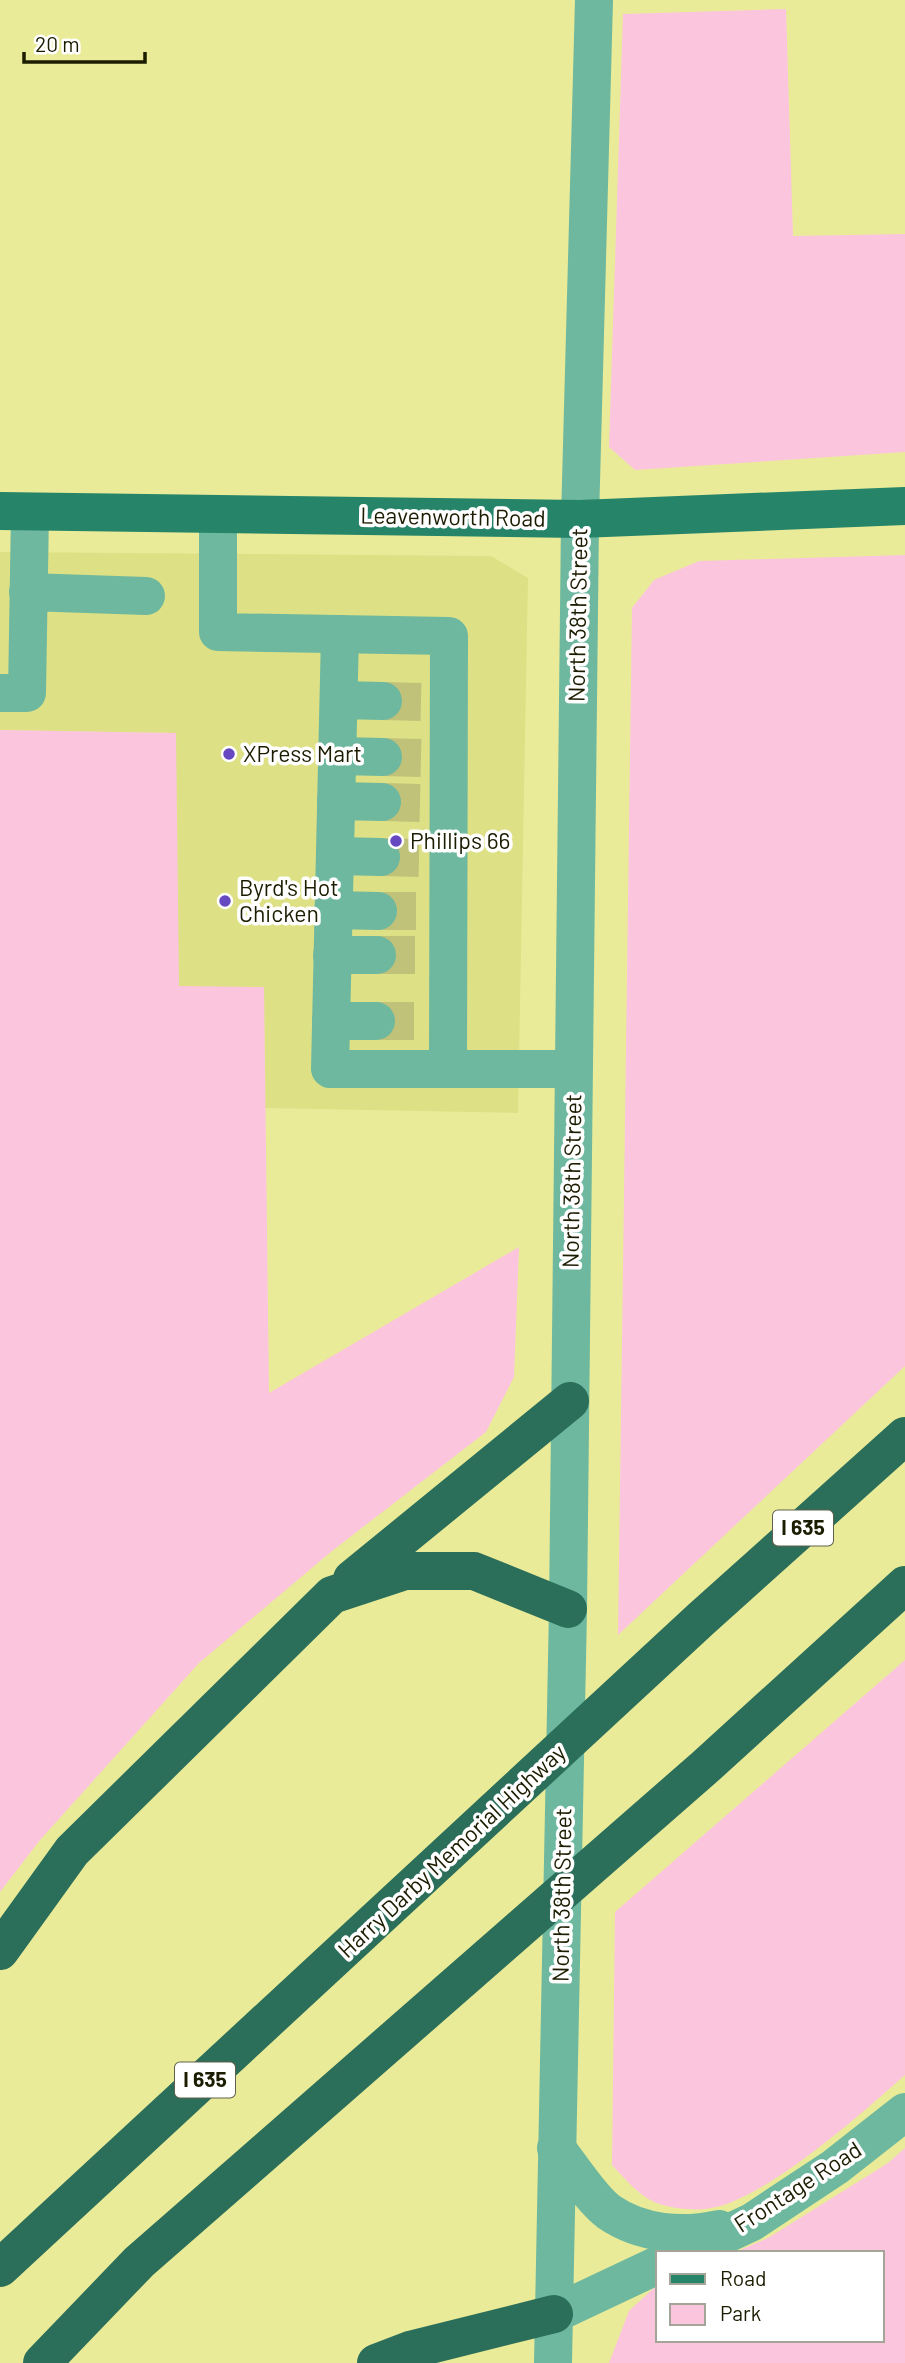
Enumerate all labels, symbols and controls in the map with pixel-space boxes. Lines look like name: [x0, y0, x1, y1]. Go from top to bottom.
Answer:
scale bar: [24, 21, 145, 65]
text: 20 m: [35, 31, 80, 56]
street label: Leavenworth Road: [360, 500, 546, 532]
street label: North 38th Street: [561, 528, 593, 702]
place label: XPress Mart: [243, 739, 362, 767]
marker: XPress Mart: [221, 746, 237, 762]
place label: Phillips 66: [410, 826, 510, 854]
marker: Phillips 66: [388, 833, 404, 849]
place label: Byrd's Hot Chicken: [239, 873, 339, 927]
marker: Byrd's Hot Chicken: [217, 893, 233, 909]
street label: North 38th Street: [555, 1094, 587, 1268]
road number: I 635: [773, 1510, 833, 1546]
street label: Harry Darby Memorial Highway: [332, 1737, 571, 1963]
street label: North 38th Street: [545, 1808, 577, 1982]
road number: I 635: [175, 2062, 235, 2098]
street label: Frontage Road: [729, 2135, 866, 2238]
legend: [656, 2251, 884, 2342]
text: Road: [720, 2265, 766, 2290]
text: Park: [720, 2300, 761, 2325]

